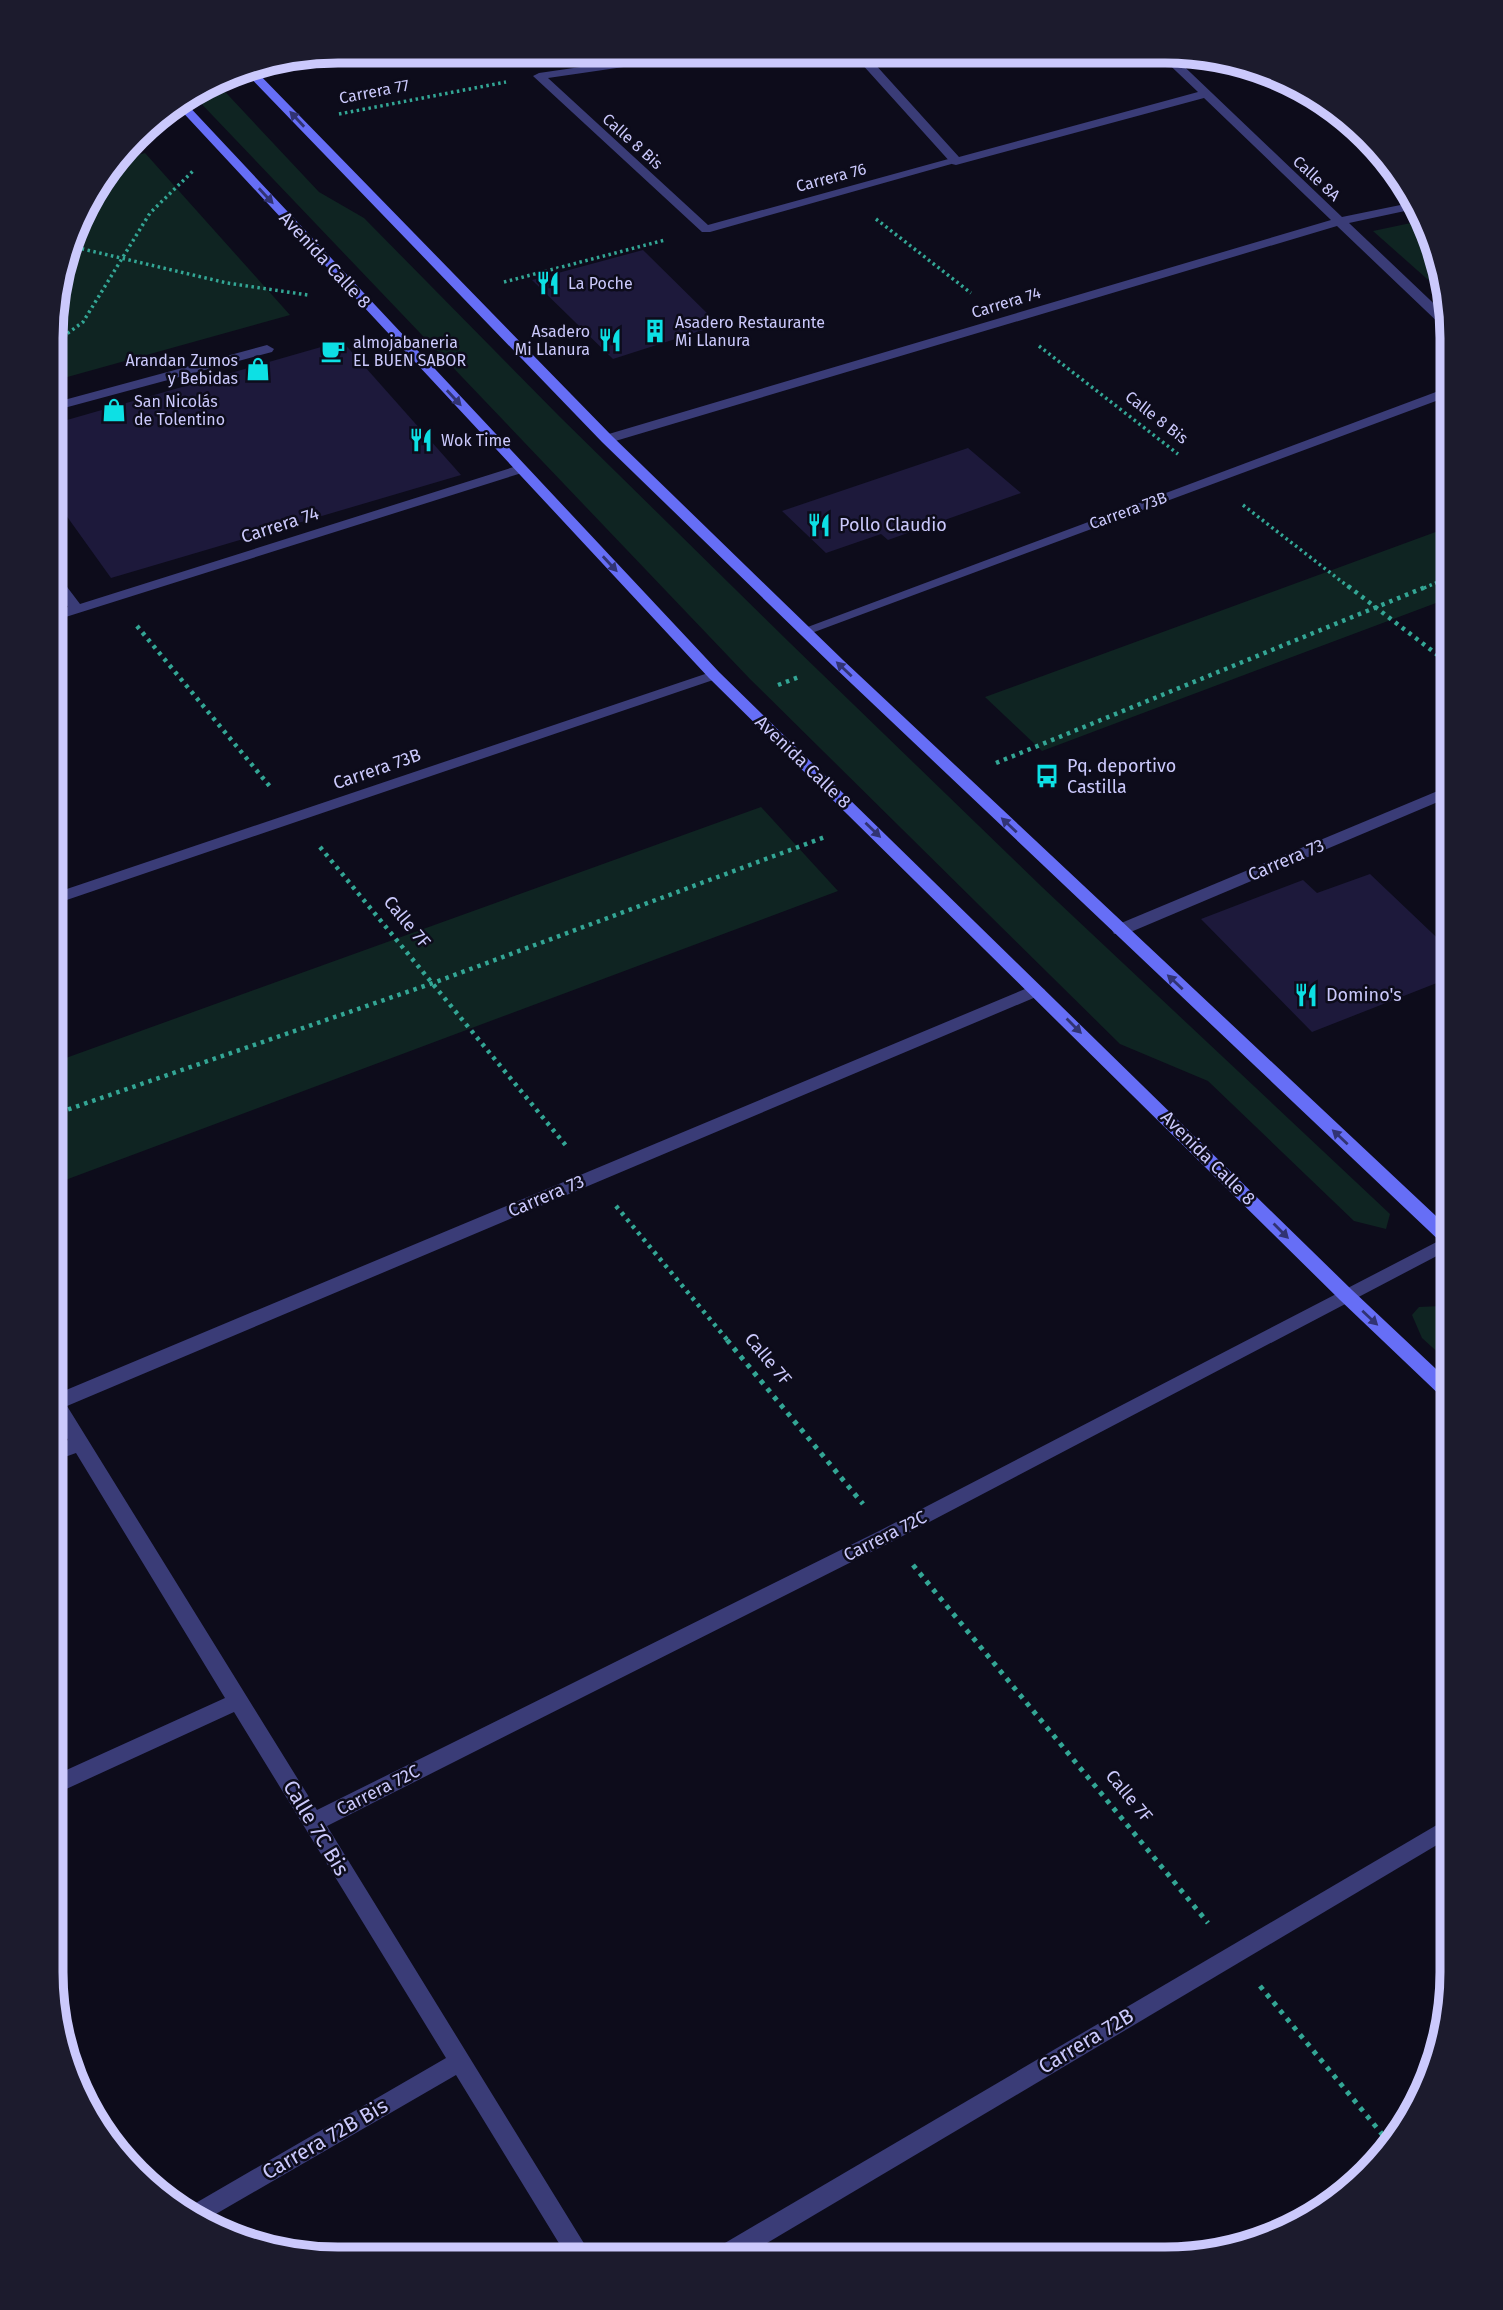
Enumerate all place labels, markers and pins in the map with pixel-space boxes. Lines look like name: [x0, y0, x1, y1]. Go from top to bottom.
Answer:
restaurant icon: La Poche: [534, 269, 562, 297]
place label: La Poche: [568, 274, 633, 293]
place label: Asadero Restaurante Mi Llanura: [675, 313, 825, 350]
building icon: Asadero Restaurante Mi Llanura: [641, 317, 669, 345]
place label: Asadero Mi Llanura: [515, 322, 590, 359]
restaurant icon: Asadero Mi Llanura: [596, 326, 624, 354]
place label: almojabaneria EL BUEN SABOR: [353, 333, 466, 370]
cafe icon: almojabaneria EL BUEN SABOR: [319, 337, 347, 365]
place label: Arandan Zumos y Bebidas: [125, 351, 238, 388]
shop icon: Arandan Zumos y Bebidas: [244, 355, 272, 383]
place label: San Nicolás de Tolentino: [134, 392, 225, 429]
shop icon: San Nicolás de Tolentino: [100, 396, 128, 424]
restaurant icon: Wok Time: [407, 426, 435, 454]
place label: Wok Time: [441, 431, 511, 450]
restaurant icon: Pollo Claudio: [805, 511, 833, 539]
place label: Pollo Claudio: [839, 514, 947, 536]
place label: Pq. deportivo Castilla: [1067, 755, 1176, 798]
bus stop icon: Pq. deportivo Castilla: [1033, 762, 1061, 790]
restaurant icon: Domino's: [1292, 981, 1320, 1009]
place label: Domino's: [1326, 984, 1402, 1006]

